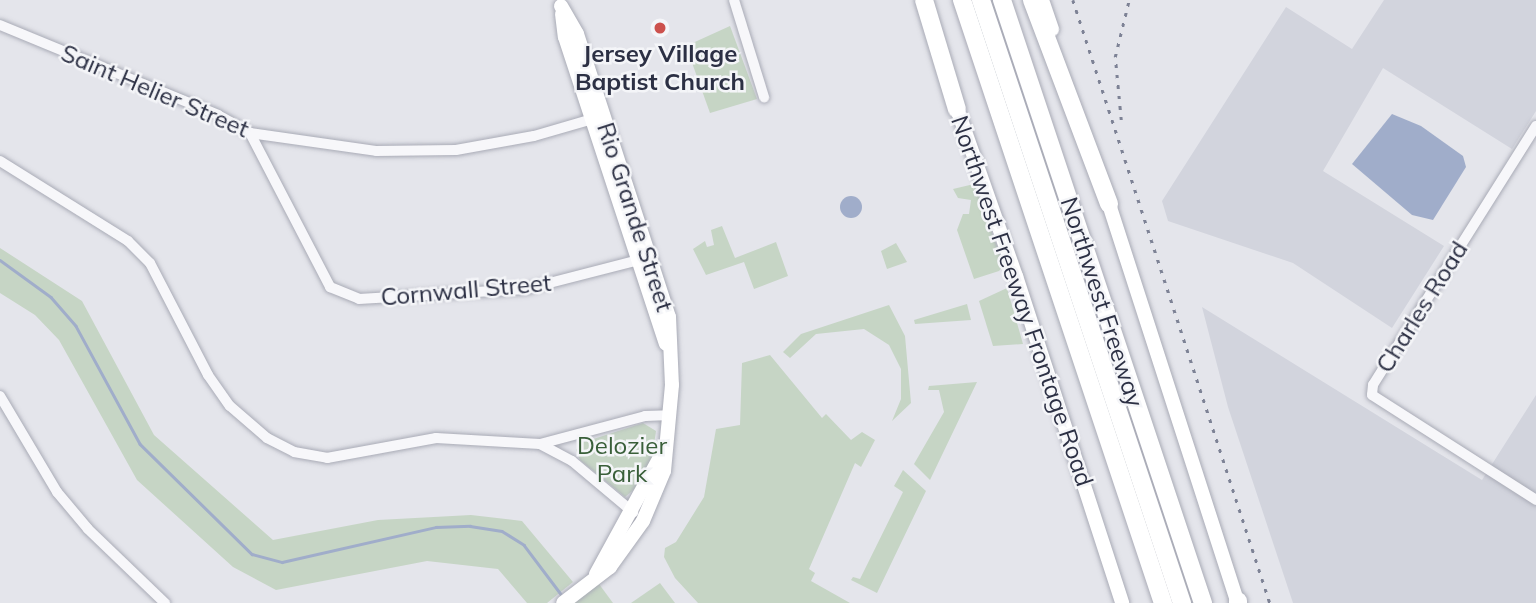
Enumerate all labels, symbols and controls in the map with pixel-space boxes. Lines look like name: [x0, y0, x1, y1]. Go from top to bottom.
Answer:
marker: Jersey Village Baptist Church: [652, 20, 668, 36]
street label: Saint Helier Street: [57, 38, 253, 144]
place label: Jersey Village Baptist Church: [575, 40, 745, 96]
street label: Northwest Freeway Frontage Road: [945, 112, 1099, 490]
street label: Rio Grande Street: [591, 119, 679, 315]
street label: Northwest Freeway: [1054, 193, 1150, 411]
street label: Charles Road: [1370, 236, 1474, 378]
street label: Cornwall Street: [380, 268, 552, 312]
park label: Delozier Park: [577, 432, 667, 488]

